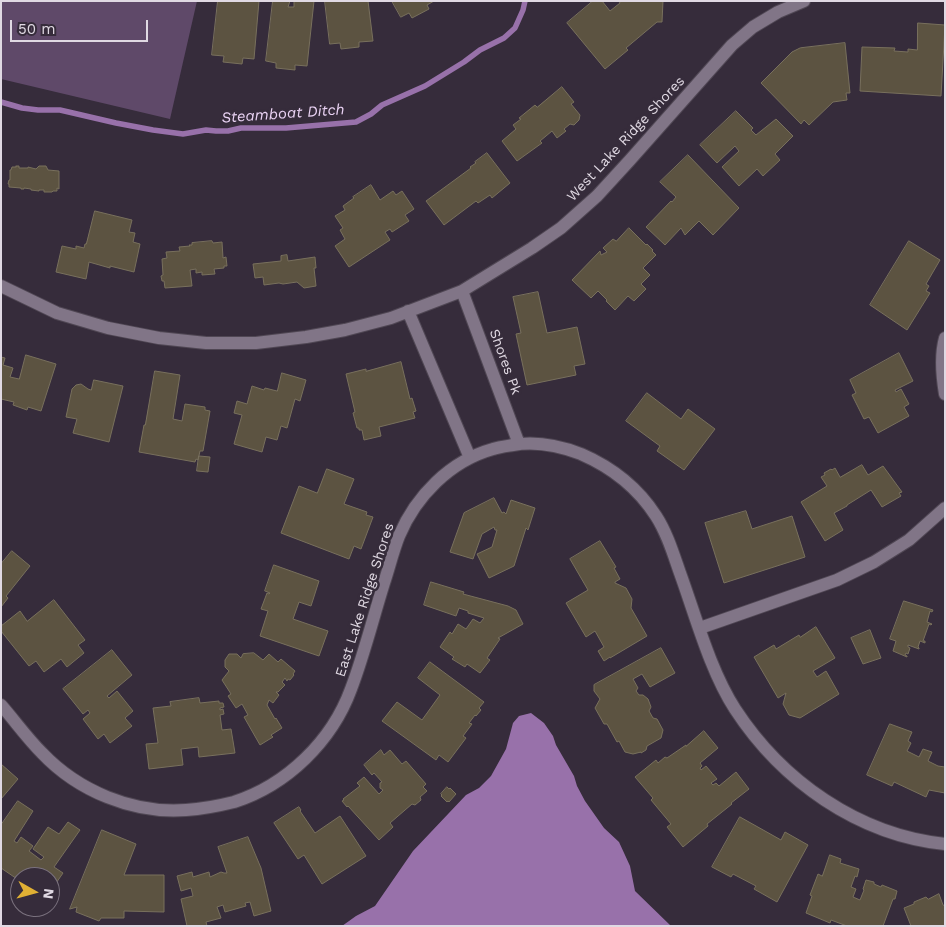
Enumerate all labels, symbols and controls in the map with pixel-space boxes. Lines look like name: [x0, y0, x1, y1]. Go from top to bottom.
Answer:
scale bar: [12, 10, 150, 42]
text: 50 m: [18, 20, 55, 38]
street label: West Lake Ridge Shores: [564, 73, 688, 205]
water label: Steamboat Ditch: [221, 101, 345, 127]
street label: Shores Pk: [485, 327, 525, 397]
street label: East Lake Ridge Shores: [332, 521, 398, 679]
north arrow: [10, 867, 60, 917]
text: N: [40, 888, 57, 900]

